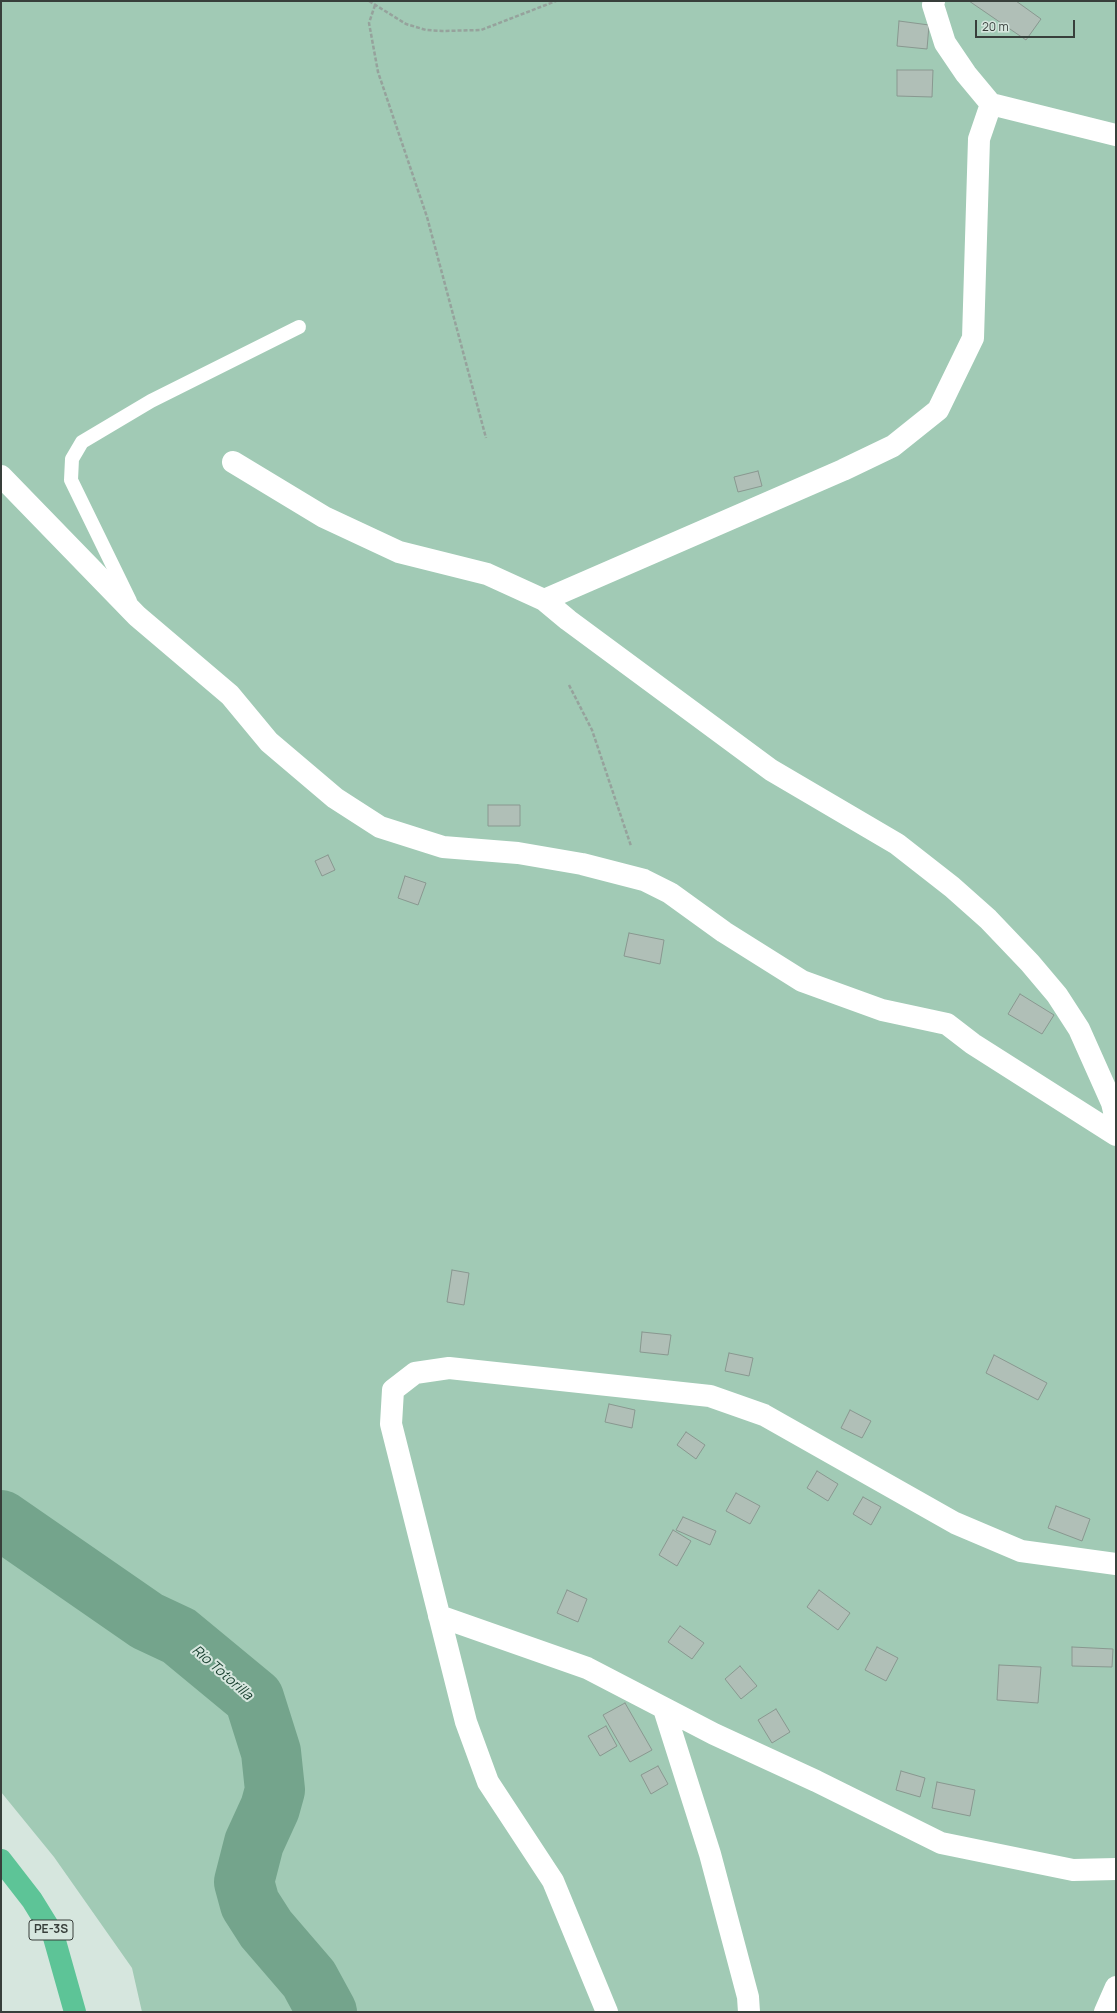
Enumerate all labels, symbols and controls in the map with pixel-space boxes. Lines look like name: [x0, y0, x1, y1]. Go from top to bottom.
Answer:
scale bar: [977, 12, 1077, 38]
text: 20 m: [982, 18, 1009, 35]
water label: Rio Totorilla: [188, 1642, 256, 1704]
road number: PE-3S: [29, 1920, 73, 1940]

